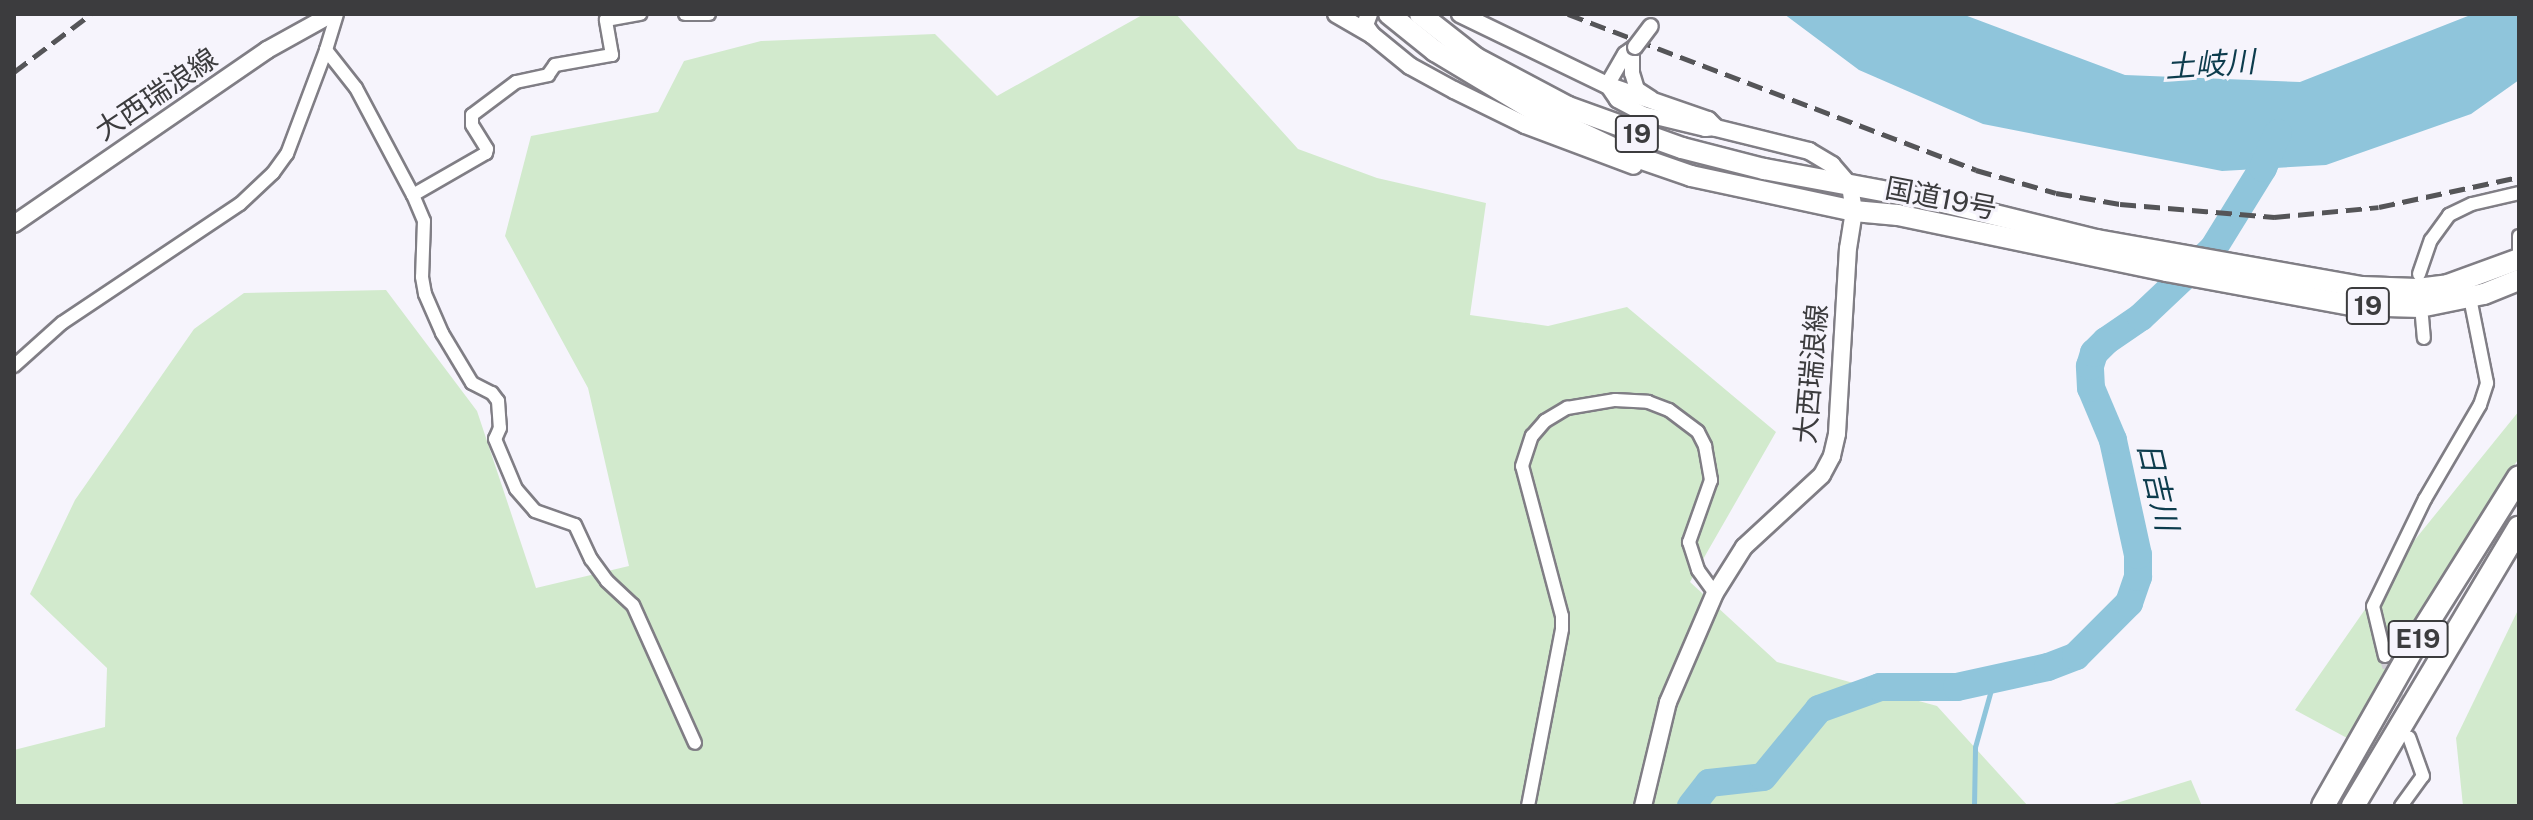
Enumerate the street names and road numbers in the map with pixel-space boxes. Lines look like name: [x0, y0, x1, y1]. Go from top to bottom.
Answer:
street label: 大西瑞浪線: [89, 41, 223, 147]
road number: 19: [1613, 112, 1661, 156]
street label: 国道19号: [1882, 171, 2000, 225]
road number: 19: [2344, 284, 2392, 328]
street label: 大西瑞浪線: [1788, 303, 1834, 445]
road number: E19: [2386, 617, 2450, 661]

